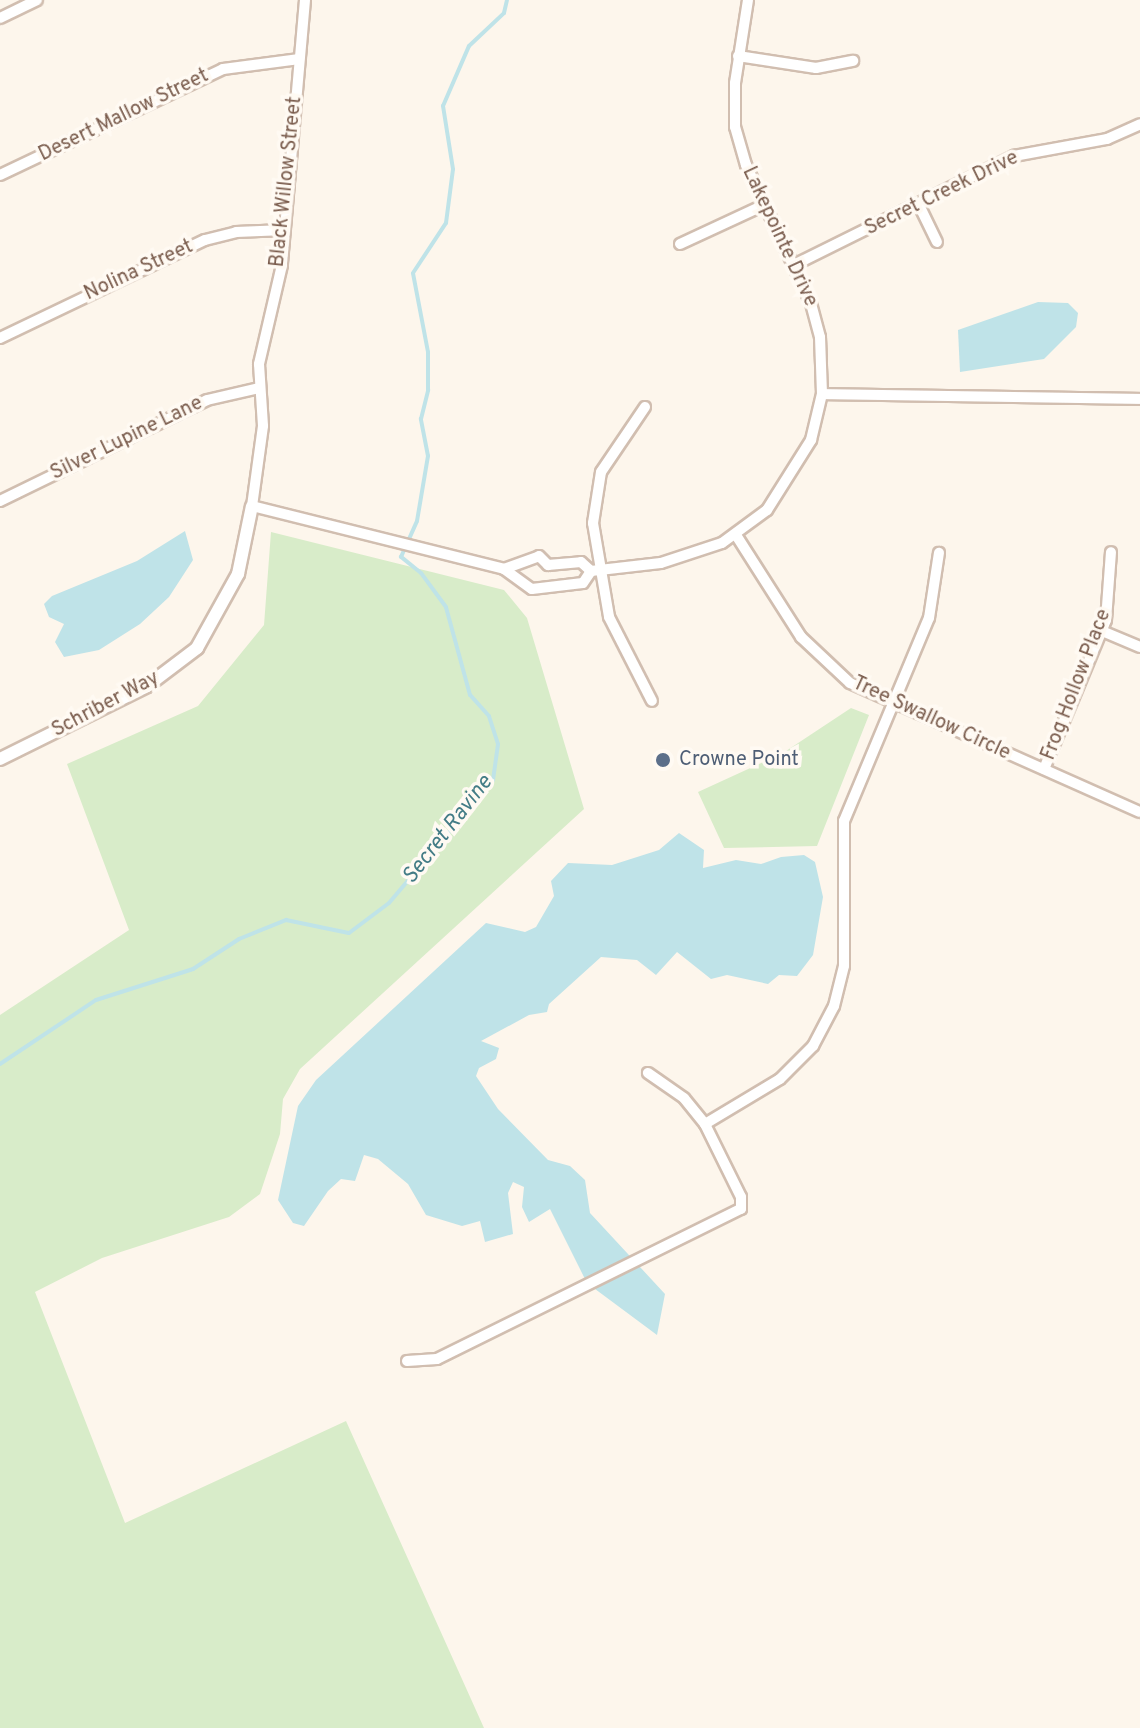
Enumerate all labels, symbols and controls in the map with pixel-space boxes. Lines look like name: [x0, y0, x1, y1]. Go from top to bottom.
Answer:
street label: Desert Mallow Street: [35, 64, 213, 168]
street label: Black Willow Street: [266, 95, 308, 269]
street label: Secret Creek Drive: [861, 146, 1023, 242]
street label: Lakepointe Drive: [736, 163, 822, 311]
street label: Nolina Street: [81, 235, 197, 307]
street label: Silver Lupine Lane: [47, 392, 207, 486]
street label: Frog Hollow Place: [1037, 606, 1117, 764]
street label: Schriber Way: [48, 667, 164, 743]
street label: Tree Swallow Circle: [848, 672, 1014, 766]
place label: Crowne Point: [679, 748, 799, 772]
marker: Crowne Point: [654, 751, 672, 769]
water label: Secret Ravine: [397, 770, 499, 890]

